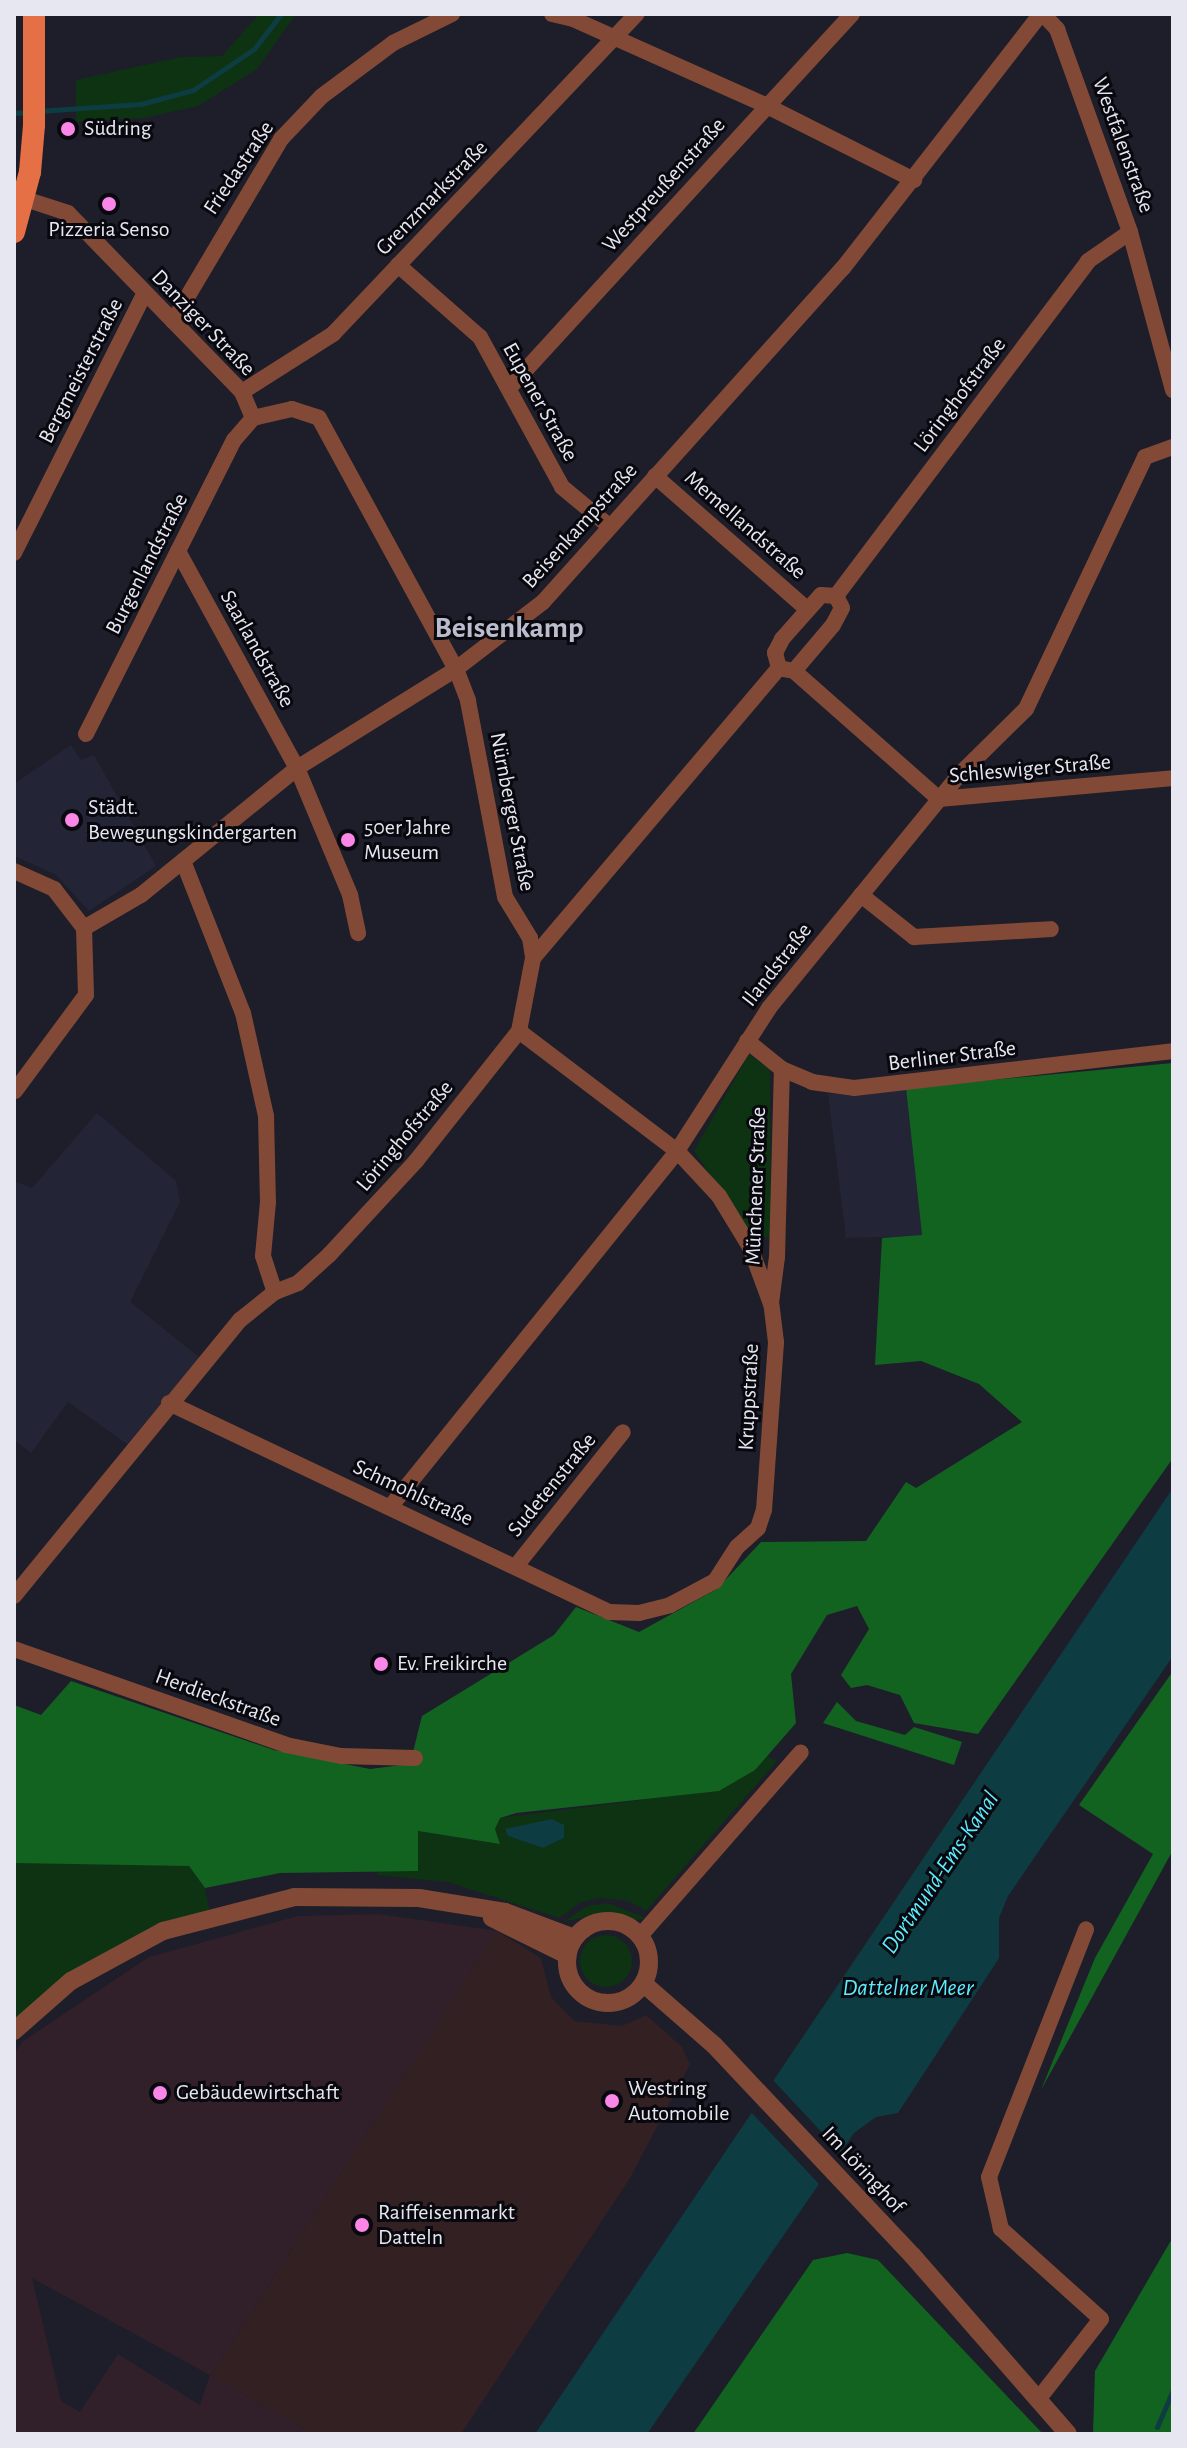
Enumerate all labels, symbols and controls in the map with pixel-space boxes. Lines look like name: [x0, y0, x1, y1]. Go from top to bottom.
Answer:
street label: Westfalenstraße: [1086, 74, 1160, 216]
street label: Westpreußenstraße: [597, 112, 731, 258]
place label: Südring: [84, 116, 151, 142]
street label: Friedastraße: [198, 116, 280, 220]
marker: Südring: [59, 120, 77, 138]
street label: Grenzmarkstraße: [371, 135, 493, 261]
marker: Pizzeria Senso: [100, 195, 118, 213]
place label: Pizzeria Senso: [48, 217, 170, 243]
street label: Danziger Straße: [145, 264, 261, 382]
street label: Bergmeisterstraße: [33, 294, 129, 448]
street label: Löringhofstraße: [908, 332, 1012, 458]
street label: Eupener Straße: [497, 338, 583, 466]
street label: Beisenkampstraße: [517, 458, 643, 594]
street label: Memellandstraße: [679, 465, 811, 585]
street label: Burgenlandstraße: [100, 489, 194, 639]
street label: Saarlandstraße: [214, 586, 300, 712]
district label: Beisenkamp: [434, 610, 584, 646]
street label: Nürnberger Straße: [484, 730, 540, 894]
street label: Schleswiger Straße: [948, 749, 1112, 789]
place label: Städt. Bewegungskindergarten: [88, 794, 297, 846]
marker: Städt. Bewegungskindergarten: [63, 811, 81, 829]
place label: 50er Jahre Museum: [364, 814, 451, 866]
marker: 50er Jahre Museum: [339, 831, 357, 849]
street label: Ilandstraße: [736, 918, 818, 1012]
street label: Berliner Straße: [887, 1035, 1017, 1077]
street label: Löringhofstraße: [351, 1075, 459, 1197]
street label: Münchener Straße: [740, 1106, 772, 1266]
street label: Kruppstraße: [733, 1343, 765, 1451]
street label: Sudetenstraße: [502, 1428, 602, 1542]
street label: Schmohlstraße: [349, 1454, 477, 1532]
place label: Ev. Freikirche: [397, 1651, 507, 1677]
marker: Ev. Freikirche: [372, 1655, 390, 1673]
street label: Herdieckstraße: [152, 1663, 284, 1733]
water label: Dortmund-Ems-Kanal: [876, 1786, 1006, 1960]
water label: Dattelner Meer: [842, 1975, 974, 2003]
place label: Westring Automobile: [628, 2075, 729, 2126]
place label: Gebäudewirtschaft: [176, 2080, 339, 2106]
marker: Gebäudewirtschaft: [151, 2084, 169, 2102]
marker: Westring Automobile: [603, 2092, 621, 2110]
street label: Im Löringhof: [816, 2121, 910, 2219]
place label: Raiffeisenmarkt Datteln: [378, 2199, 515, 2250]
marker: Raiffeisenmarkt Datteln: [353, 2216, 371, 2234]

